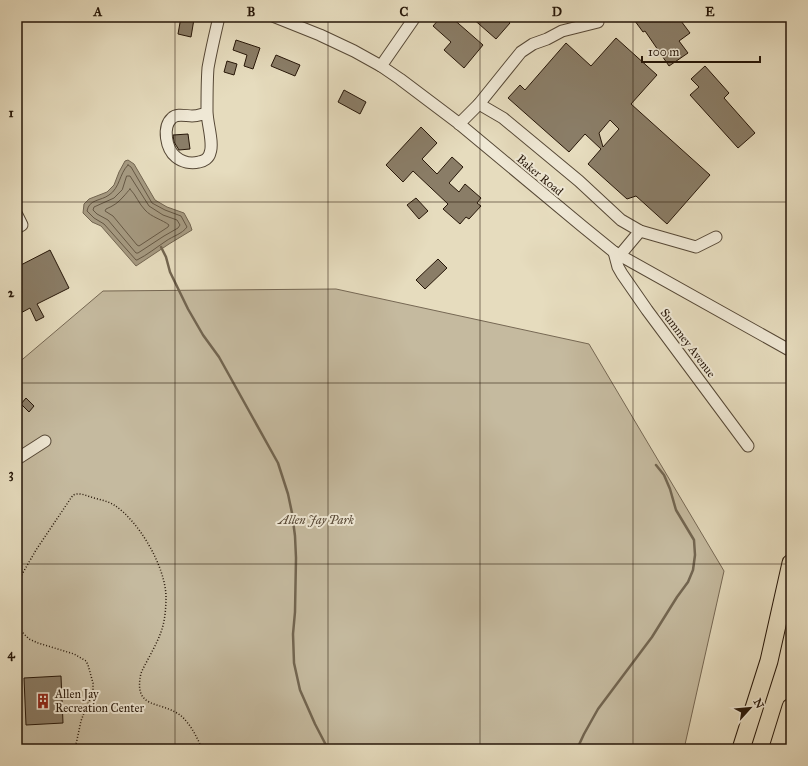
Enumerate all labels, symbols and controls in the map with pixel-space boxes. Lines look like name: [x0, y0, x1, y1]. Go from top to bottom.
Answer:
text: A: [93, 4, 103, 20]
text: B: [247, 4, 256, 20]
text: C: [400, 4, 409, 20]
text: D: [552, 4, 562, 20]
text: E: [705, 4, 715, 20]
scale bar: [642, 38, 760, 64]
text: 100 m: [648, 45, 679, 59]
text: 1: [8, 105, 14, 121]
street label: Baker Road: [514, 152, 566, 198]
text: 2: [8, 285, 15, 301]
street label: Summey Avenue: [658, 306, 718, 380]
text: 3: [8, 466, 14, 482]
park label: Allen Jay Park: [276, 513, 354, 527]
text: 4: [7, 646, 15, 662]
place label: Allen Jay Recreation Center: [54, 687, 144, 715]
north arrow: [730, 688, 770, 728]
building icon: Allen Jay Recreation Center: [34, 692, 52, 710]
text: N: [751, 697, 767, 711]

